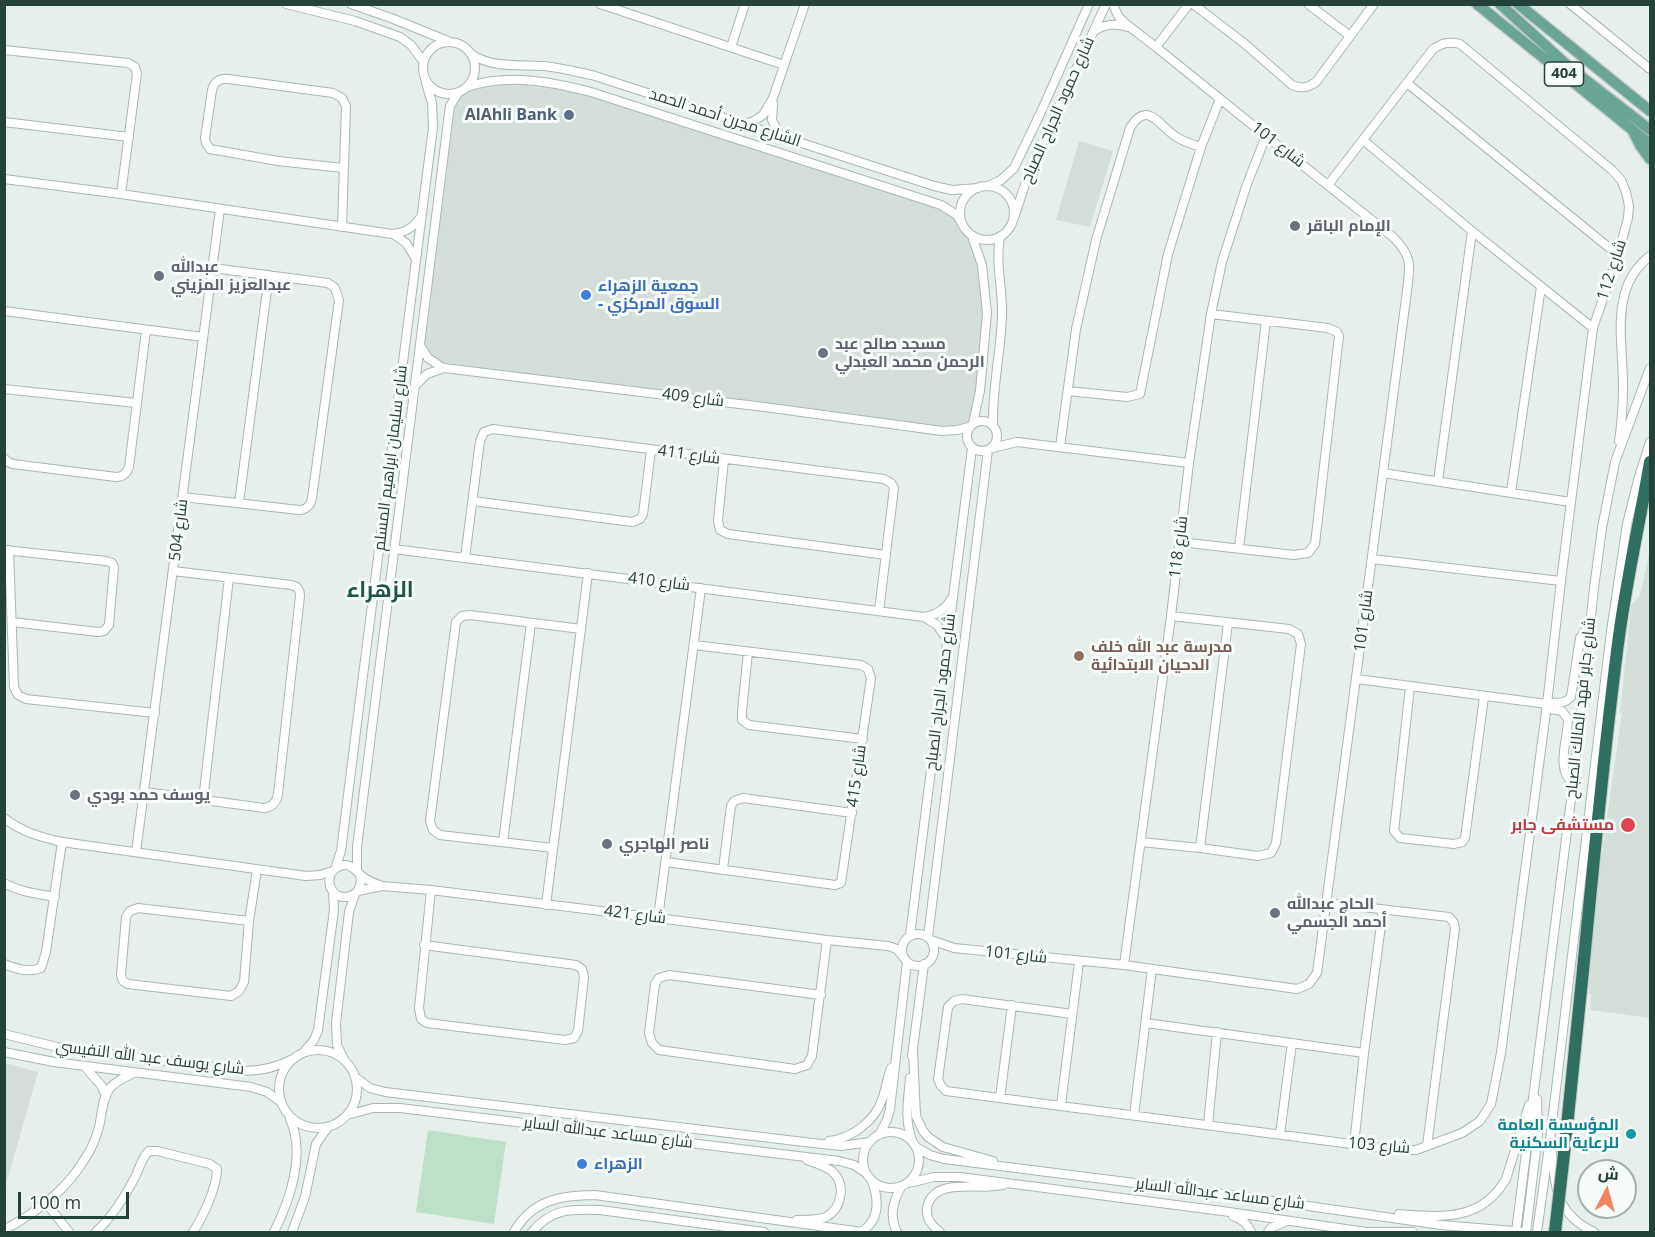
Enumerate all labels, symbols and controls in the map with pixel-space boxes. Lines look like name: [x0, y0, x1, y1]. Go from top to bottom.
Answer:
street label: شارع حمود الجراح الصباح: [1017, 34, 1099, 186]
road number: 404: [1544, 62, 1584, 86]
street label: الشارع مجرن أحمد الحمد: [647, 84, 803, 152]
place label: AlAhli Bank: [465, 105, 557, 125]
marker: AlAhli Bank: [562, 108, 576, 122]
street label: شارع 101: [1247, 118, 1309, 172]
place label: الإمام الباقر: [1307, 216, 1391, 236]
marker: الإمام الباقر: [1288, 219, 1302, 233]
street label: شارع 112: [1593, 237, 1631, 303]
place label: عبدالله عبدالعزيز المزيني: [171, 257, 291, 295]
marker: عبدالله عبدالعزيز المزيني: [152, 269, 166, 283]
place label: جمعية الزهراء - السوق المركزي: [598, 276, 720, 314]
marker: جمعية الزهراء - السوق المركزي: [579, 288, 593, 302]
place label: مسجد صالح عبد الرحمن محمد العبدلي: [835, 334, 985, 372]
marker: مسجد صالح عبد الرحمن محمد العبدلي: [816, 346, 830, 360]
street label: شارع سليمان ابراهيم المسلم: [370, 364, 412, 552]
street label: شارع 409: [661, 385, 725, 411]
street label: شارع 411: [657, 441, 721, 469]
street label: شارع 504: [166, 498, 192, 562]
street label: شارع 118: [1166, 515, 1192, 579]
street label: شارع 410: [627, 569, 691, 595]
district label: الزهراء: [346, 578, 414, 604]
street label: شارع 101: [1351, 589, 1377, 653]
street label: شارع حمود الجراح الصباح: [922, 612, 960, 772]
street label: شارع جابر فهد المالك الصباح: [1562, 617, 1600, 799]
place label: مدرسة عبد الله خلف الدحيان الابتدائية: [1091, 637, 1232, 675]
marker: مدرسة عبد الله خلف الدحيان الابتدائية: [1072, 649, 1086, 663]
street label: شارع 415: [843, 744, 871, 808]
place label: يوسف حمد بودي: [87, 785, 210, 805]
marker: يوسف حمد بودي: [68, 788, 82, 802]
place label: مستشفى جابر: [1511, 815, 1614, 835]
marker: مستشفى جابر: [1619, 816, 1637, 834]
place label: ناصر الهاجري: [619, 834, 709, 854]
marker: ناصر الهاجري: [600, 837, 614, 851]
place label: الحاج عبدالله أحمد الجسمي: [1287, 894, 1387, 932]
street label: شارع 421: [603, 902, 667, 928]
marker: الحاج عبدالله أحمد الجسمي: [1268, 906, 1282, 920]
street label: شارع 101: [984, 942, 1048, 968]
street label: شارع يوسف عبد الله النفيسي: [55, 1037, 245, 1079]
street label: شارع مساعد عبدالله الساير: [522, 1113, 694, 1153]
place label: المؤسسة العامة للرعاية السكنية: [1497, 1115, 1619, 1153]
marker: المؤسسة العامة للرعاية السكنية: [1624, 1127, 1638, 1141]
street label: شارع 103: [1347, 1134, 1411, 1158]
place label: الزهراء: [594, 1154, 643, 1174]
marker: الزهراء: [575, 1157, 589, 1171]
north arrow: [1577, 1159, 1637, 1219]
text: ش: [1597, 1161, 1620, 1185]
street label: شارع مساعد عبدالله الساير: [1134, 1174, 1306, 1214]
scale bar: [21, 1180, 132, 1218]
text: 100 m: [29, 1190, 81, 1214]

